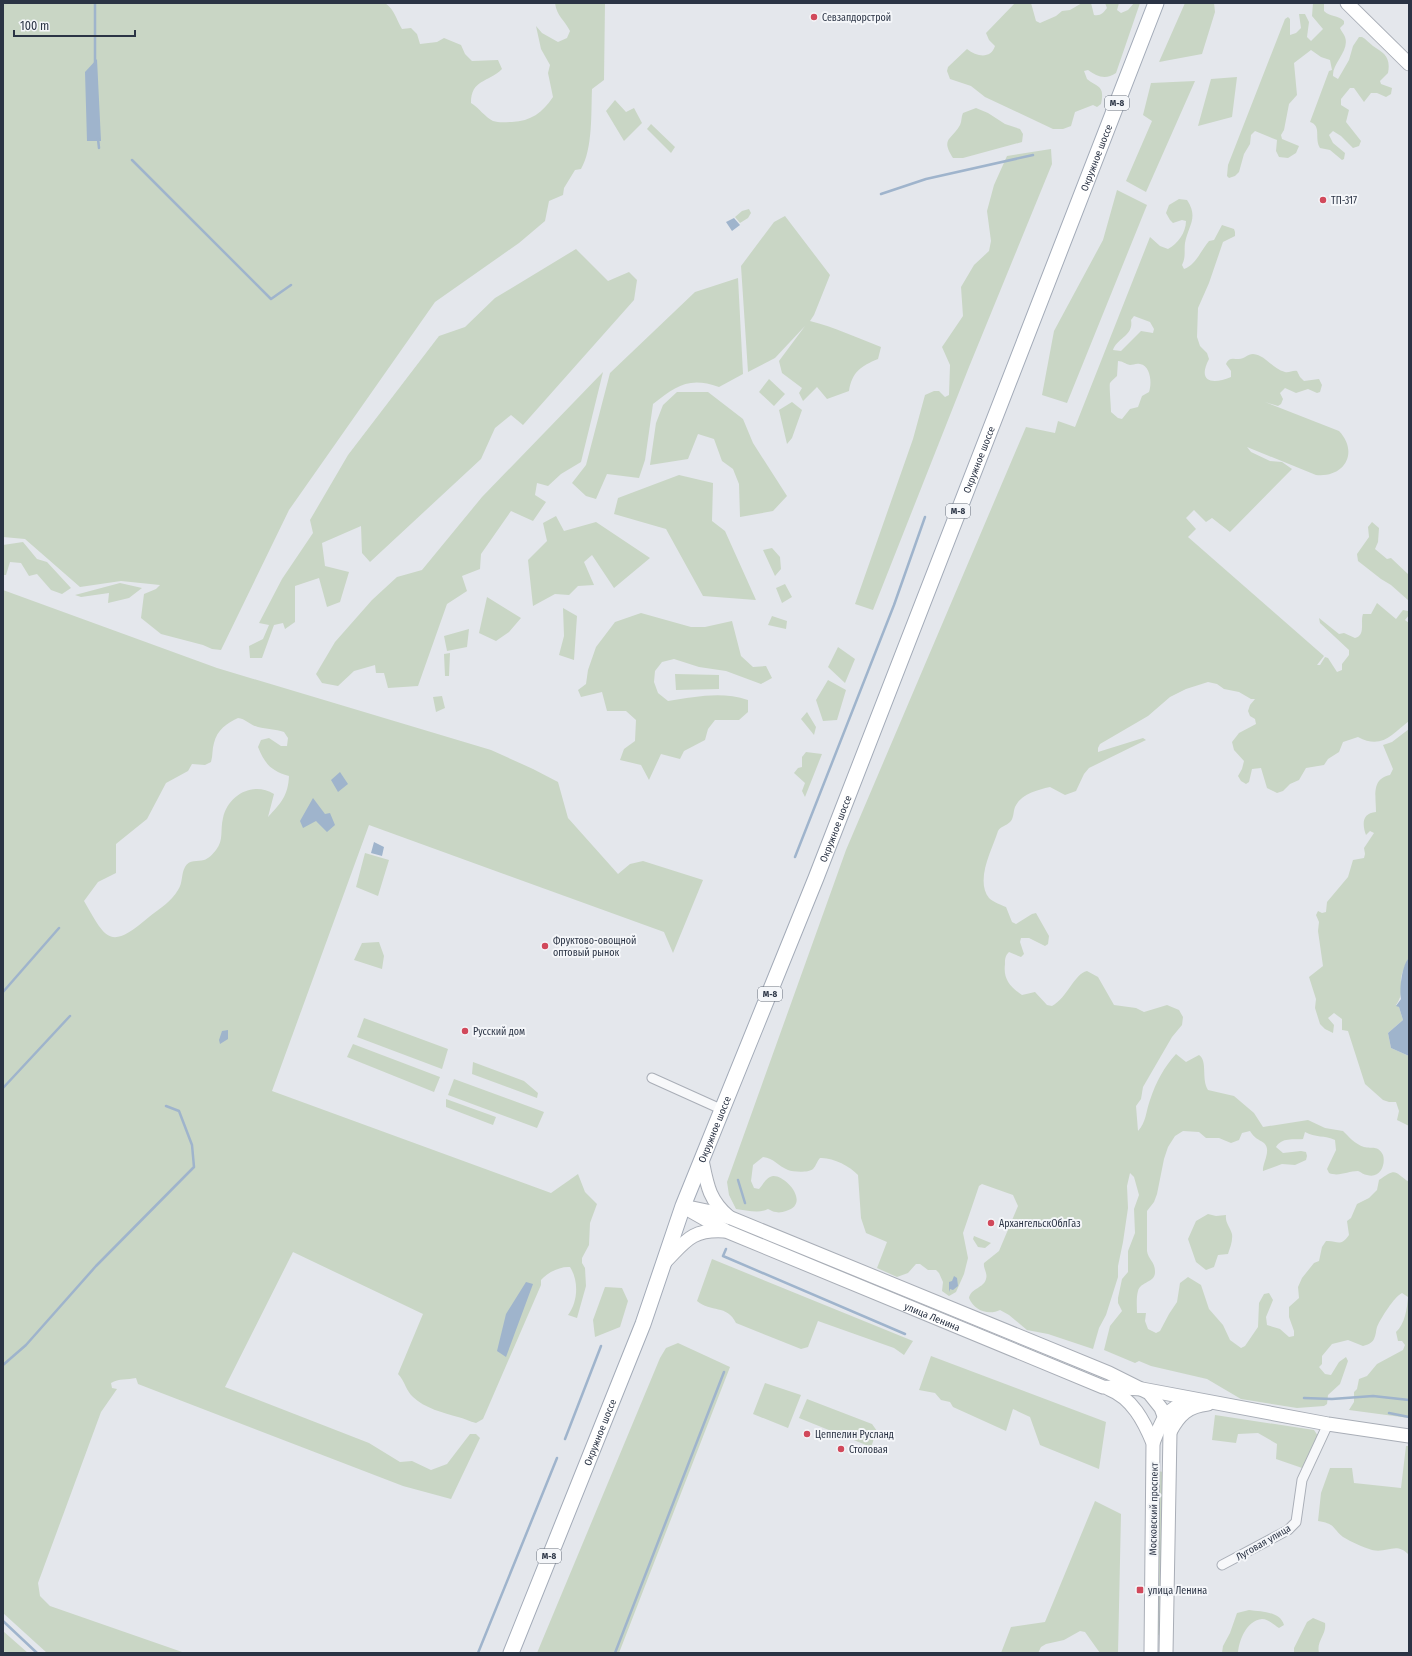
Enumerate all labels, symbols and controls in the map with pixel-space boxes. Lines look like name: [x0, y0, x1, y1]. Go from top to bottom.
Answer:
scale bar: [14, 12, 135, 38]
marker: Севзапдорстрой: [809, 12, 819, 22]
place label: Севзапдорстрой: [822, 12, 891, 24]
text: 100 m: [20, 19, 49, 33]
road number: М-8: [1105, 96, 1129, 110]
street label: Окружное шоссе: [1079, 123, 1115, 193]
marker: ТП-317: [1318, 195, 1328, 205]
place label: ТП-317: [1331, 195, 1357, 207]
street label: Окружное шоссе: [961, 425, 998, 495]
road number: М-8: [946, 504, 970, 518]
street label: Окружное шоссе: [818, 794, 855, 864]
place label: Фруктово-овощной оптовый рынок: [553, 935, 636, 959]
marker: Фруктово-овощной оптовый рынок: [540, 941, 550, 951]
road number: М-8: [758, 987, 782, 1001]
marker: Русский дом: [460, 1026, 470, 1036]
place label: Русский дом: [473, 1026, 525, 1038]
street label: Окружное шоссе: [696, 1095, 734, 1165]
marker: АрхангельскОблГаз: [986, 1218, 996, 1228]
place label: АрхангельскОблГаз: [999, 1218, 1081, 1230]
street label: улица Ленина: [902, 1300, 962, 1334]
street label: Окружное шоссе: [582, 1397, 619, 1467]
marker: Цеппелин Русланд: [802, 1429, 812, 1439]
place label: Цеппелин Русланд: [815, 1429, 894, 1441]
marker: Столовая: [836, 1444, 846, 1454]
place label: Столовая: [849, 1444, 888, 1456]
street label: Московский проспект: [1147, 1462, 1161, 1555]
street label: Луговая улица: [1234, 1522, 1293, 1563]
road number: М-8: [537, 1549, 561, 1563]
marker: улица Ленина: [1135, 1585, 1145, 1595]
place label: улица Ленина: [1148, 1585, 1207, 1597]

